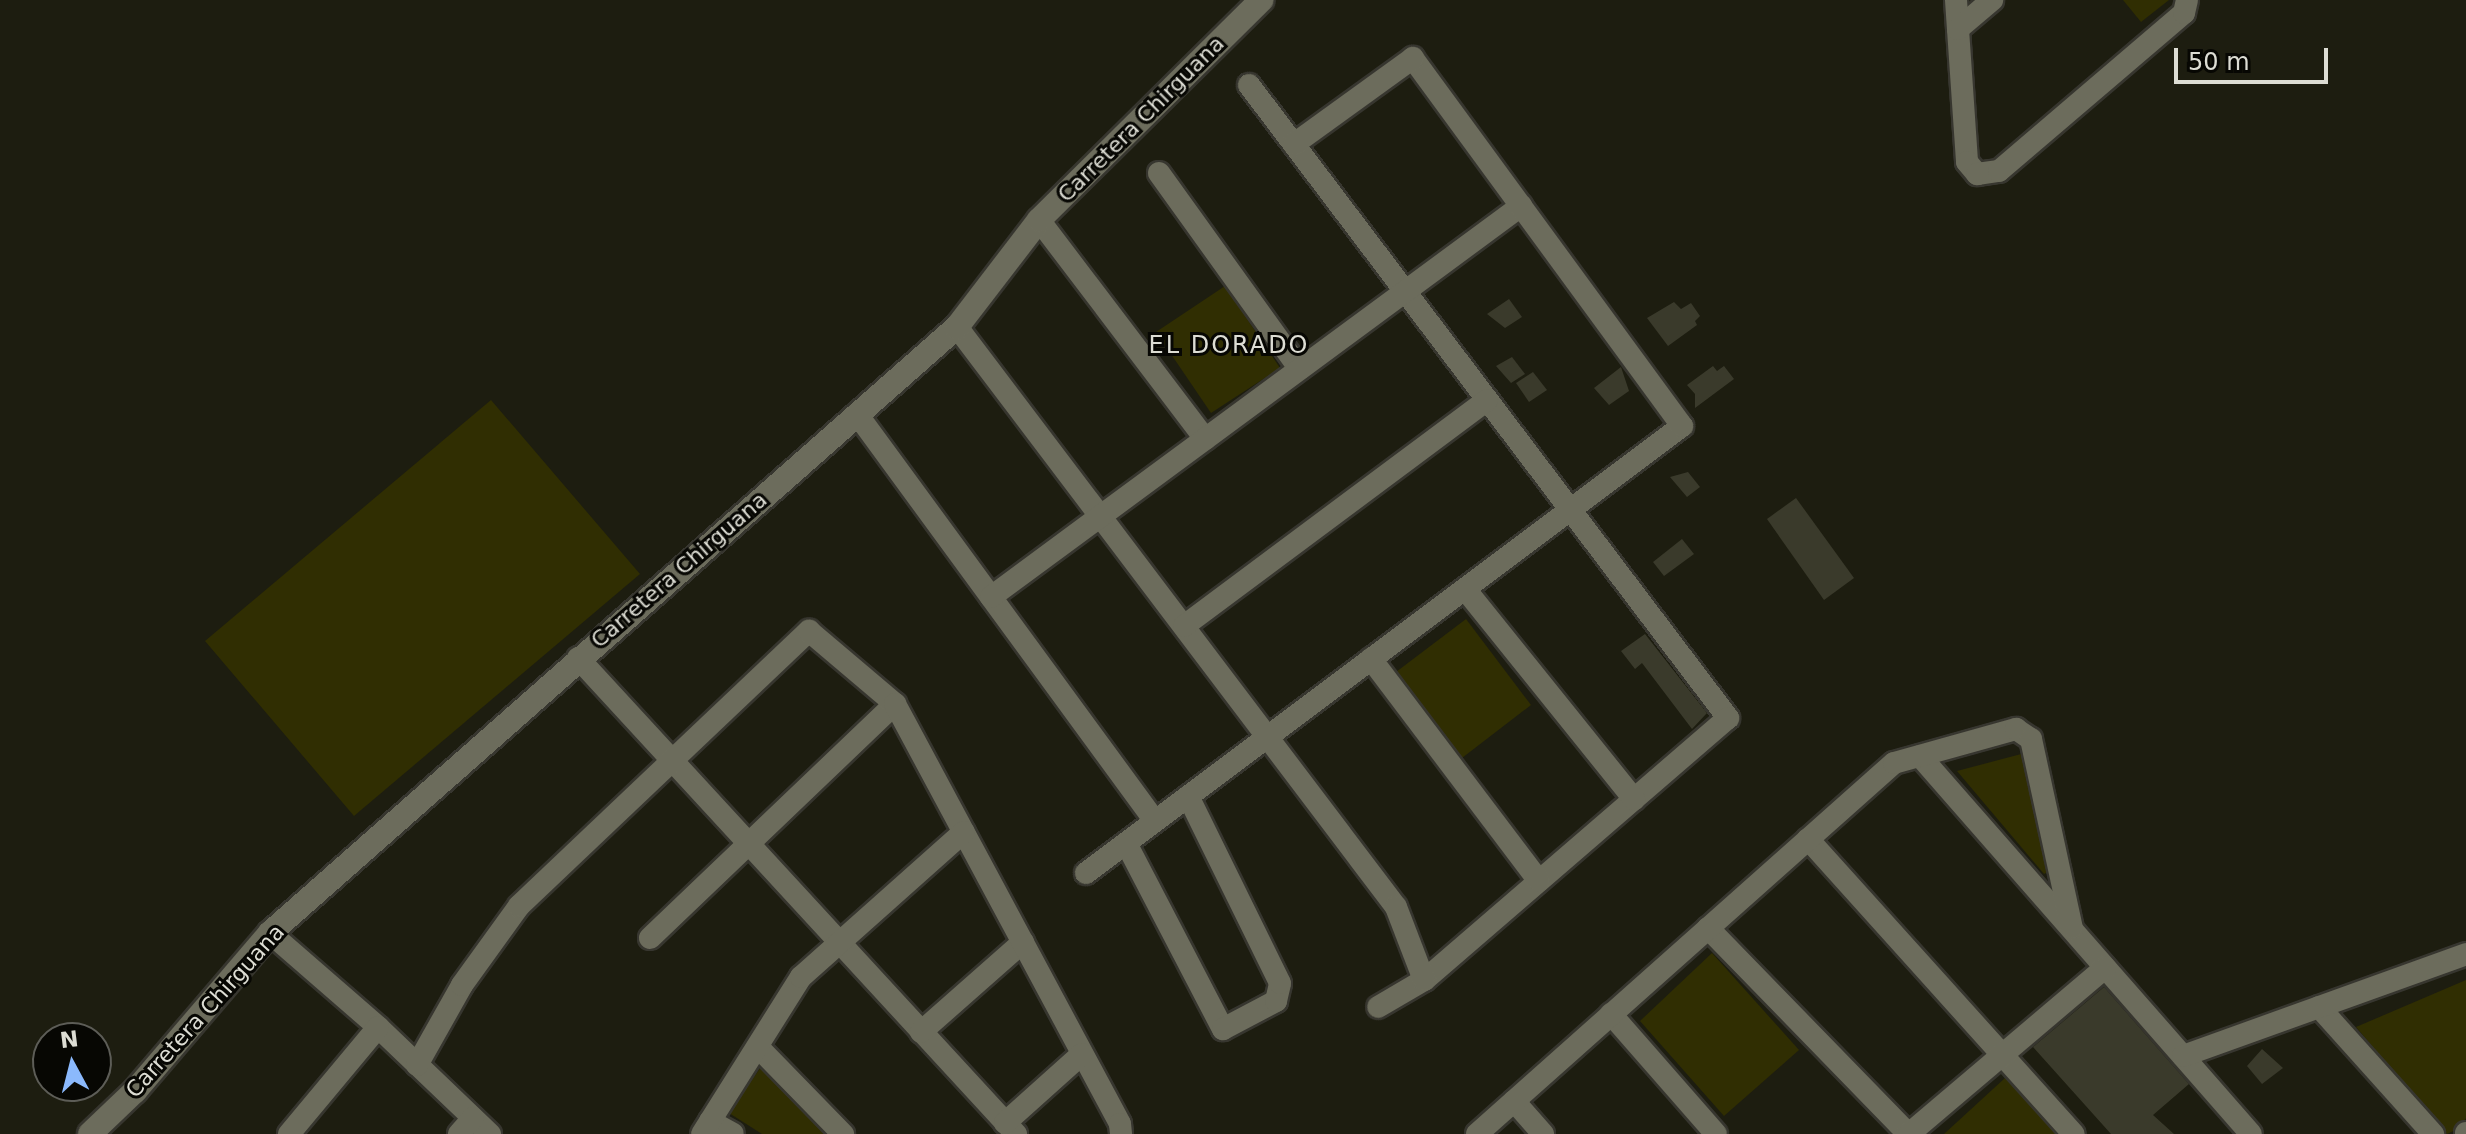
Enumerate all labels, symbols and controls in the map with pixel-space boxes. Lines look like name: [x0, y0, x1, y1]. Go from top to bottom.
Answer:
street label: Carretera Chirguana: [1052, 30, 1230, 208]
scale bar: [2178, 32, 2332, 82]
text: 50 m: [2188, 48, 2250, 76]
district label: EL DORADO: [1148, 332, 1310, 360]
street label: Carretera Chirguana: [586, 487, 772, 653]
street label: Carretera Chirguana: [120, 919, 290, 1103]
north arrow: [32, 1022, 112, 1102]
text: N: [59, 1026, 80, 1053]

